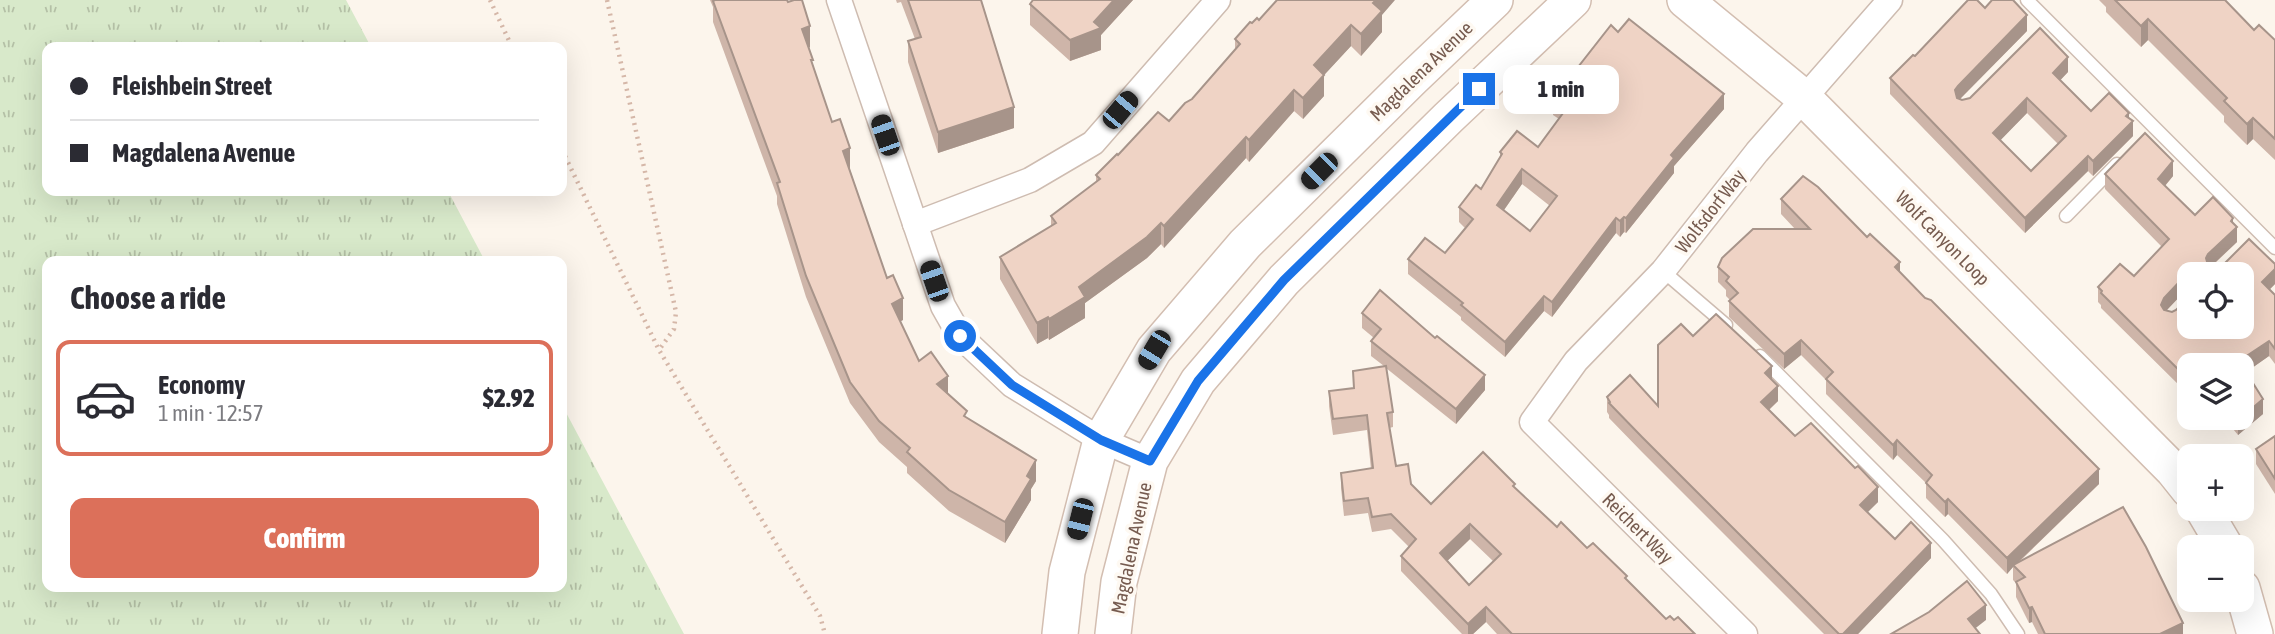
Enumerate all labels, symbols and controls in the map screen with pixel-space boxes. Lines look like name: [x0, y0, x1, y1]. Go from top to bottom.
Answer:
street label: Magdalena Avenue: [1365, 17, 1477, 125]
callout: 1 min: [1504, 64, 1619, 114]
text: Fleishbein Street: [112, 71, 272, 101]
route end: [1463, 73, 1495, 105]
text: 1 min: [1538, 76, 1584, 102]
car: [1099, 87, 1142, 133]
car: [869, 112, 902, 158]
text: Magdalena Avenue: [112, 138, 295, 168]
car: [1297, 149, 1342, 193]
street label: Wolfsdorf Way: [1670, 165, 1750, 257]
street label: Wolf Canyon Loop: [1891, 186, 1995, 290]
car: [918, 258, 951, 304]
map controls: [2177, 262, 2254, 612]
button: locate: [2177, 262, 2254, 339]
text: Choose a ride: [70, 279, 226, 316]
route start: [944, 320, 976, 352]
car: [1135, 327, 1174, 373]
button: layers: [2177, 353, 2254, 430]
icon: car: [74, 367, 137, 430]
text: Economy: [158, 370, 245, 400]
text: $2.92: [483, 383, 535, 413]
text: 1 min · 12:57: [158, 400, 264, 426]
button: +: [2177, 444, 2254, 521]
street label: Magdalena Avenue: [1106, 480, 1156, 616]
street label: Reichert Way: [1598, 488, 1678, 568]
car: [1065, 496, 1096, 542]
button: Confirm: [70, 498, 539, 578]
button: −: [2177, 535, 2254, 612]

